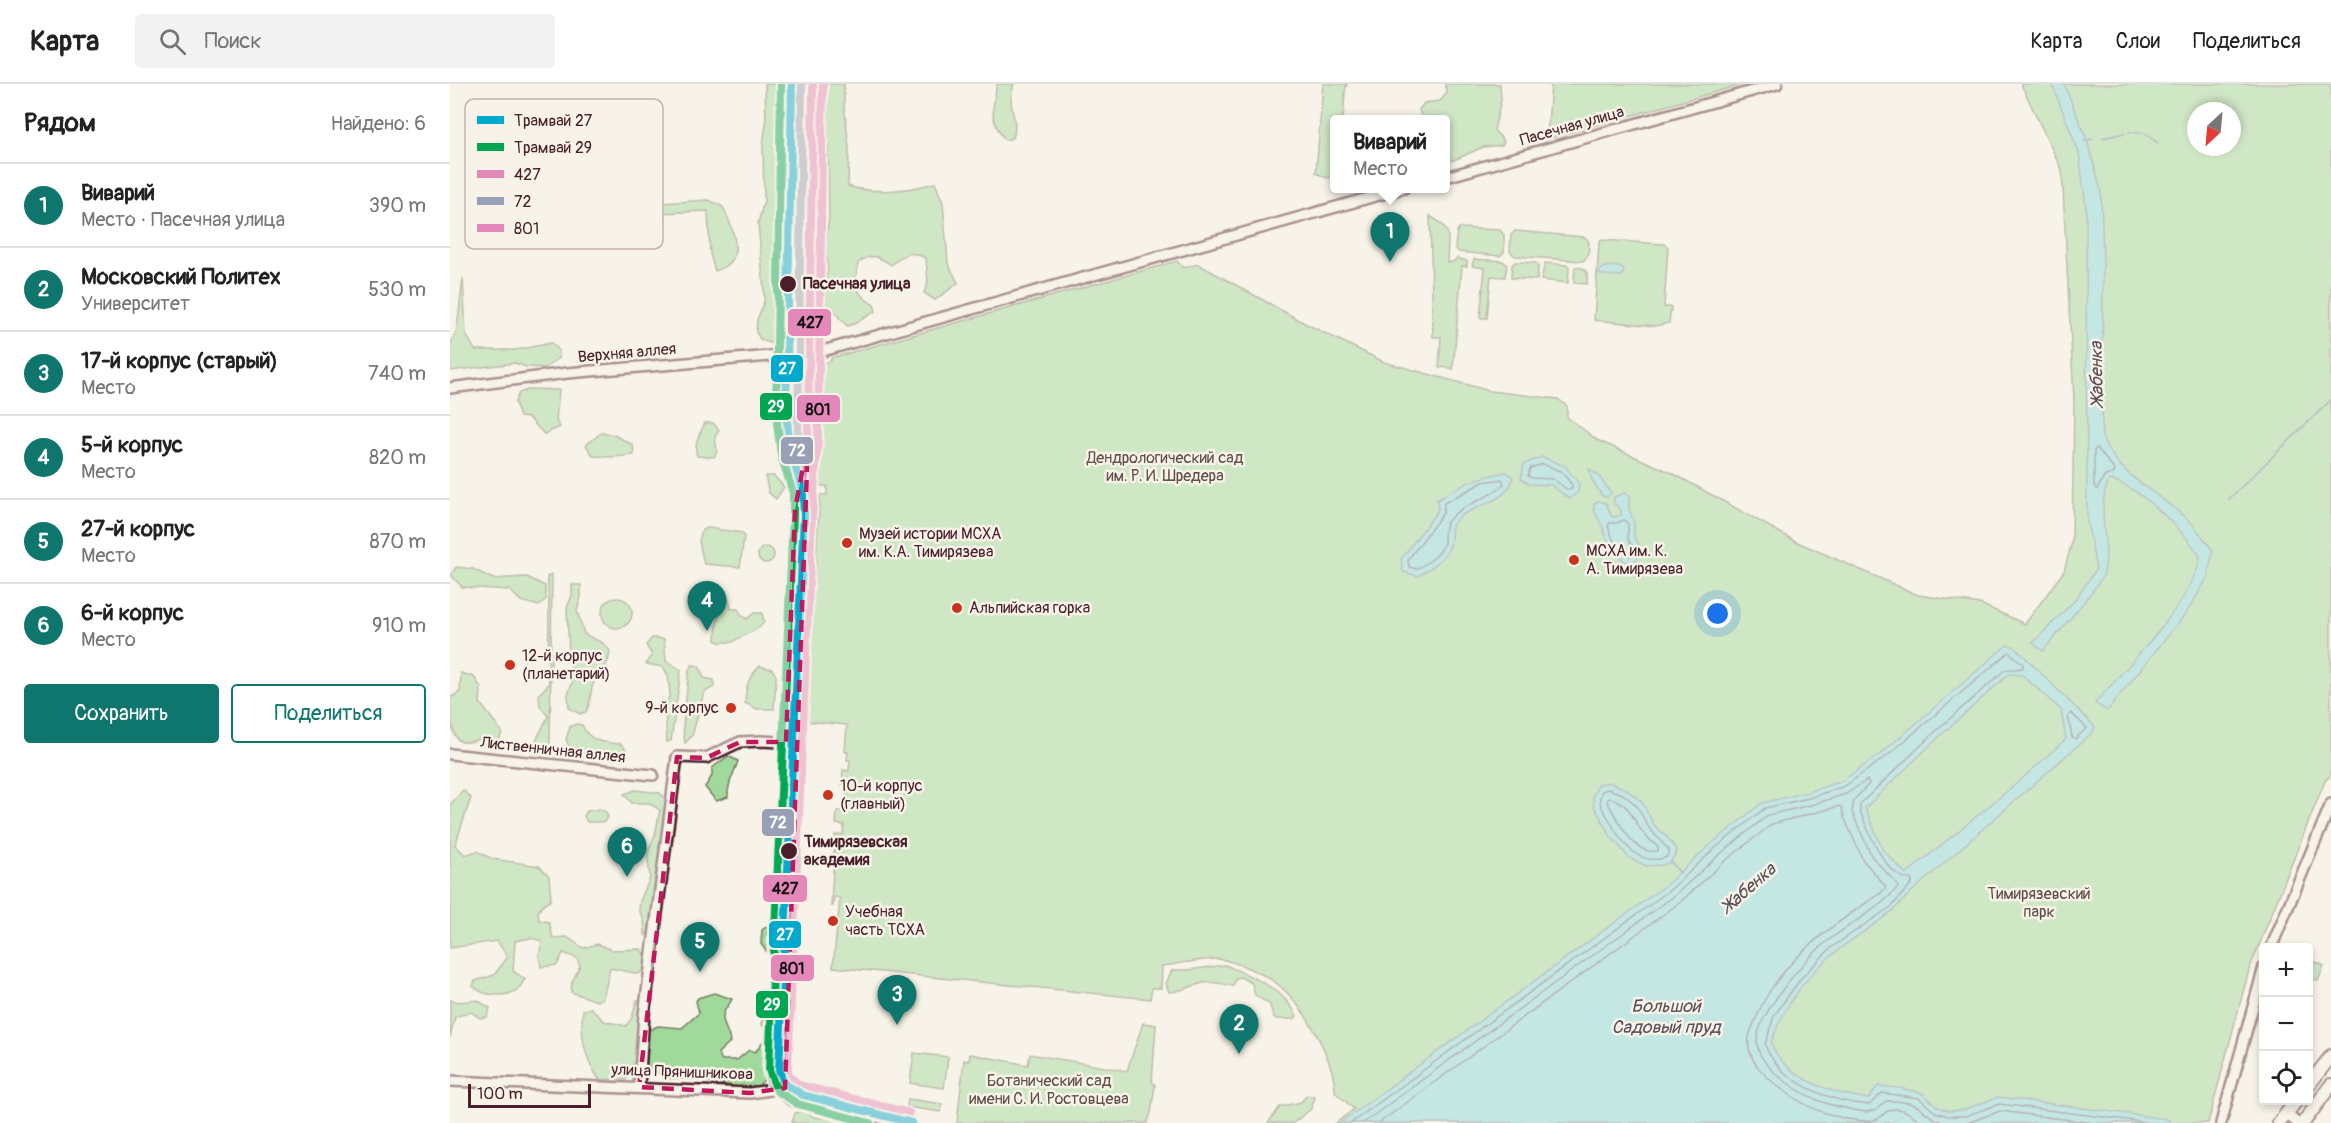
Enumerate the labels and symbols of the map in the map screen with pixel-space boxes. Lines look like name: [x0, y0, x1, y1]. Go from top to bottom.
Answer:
legend: [465, 99, 663, 249]
street label: Пасечная улица: [1518, 102, 1626, 150]
north arrow: [2187, 102, 2241, 156]
text: Трамвай 27: [514, 111, 593, 131]
text: Трамвай 29: [514, 138, 592, 158]
text: 427: [514, 165, 541, 185]
text: 72: [514, 192, 531, 212]
pin: 1: [1370, 212, 1410, 262]
text: 801: [514, 219, 539, 239]
marker: Пасечная улица: [778, 274, 798, 294]
place label: Пасечная улица: [803, 274, 911, 294]
line badge: 427: [787, 308, 832, 337]
text: 427: [797, 313, 824, 333]
street label: Верхняя аллея: [577, 339, 677, 367]
water label: Жабенка: [2085, 340, 2109, 409]
line badge: 27: [770, 354, 804, 383]
text: 27: [778, 359, 796, 379]
line badge: 29: [759, 392, 793, 421]
line badge: 801: [796, 394, 841, 423]
text: 29: [767, 397, 785, 417]
text: 801: [805, 400, 831, 420]
line badge: 72: [780, 436, 814, 465]
text: 72: [788, 441, 806, 461]
park label: Дендрологический сад им. Р. И. Шредера: [1086, 448, 1244, 486]
place label: Музей истории МСХА им. К.А. Тимирязева: [859, 524, 1001, 562]
marker: Музей истории МСХА им. К.А. Тимирязева: [840, 536, 854, 550]
place label: МСХА им. К. А. Тимирязева: [1586, 541, 1683, 579]
marker: МСХА им. К. А. Тимирязева: [1567, 553, 1581, 567]
pin: 4: [688, 582, 726, 631]
place label: Альпийская горка: [969, 598, 1090, 618]
your location: [1703, 599, 1732, 628]
marker: Альпийская горка: [950, 601, 964, 615]
place label: 12-й корпус (планетарий): [522, 646, 610, 684]
marker: 12-й корпус (планетарий): [503, 658, 517, 672]
place label: 9-й корпус: [645, 698, 719, 718]
marker: 9-й корпус: [724, 701, 738, 715]
street label: Лиственничная аллея: [479, 732, 626, 768]
place label: 10-й корпус (главный): [840, 776, 923, 814]
marker: 10-й корпус (главный): [821, 788, 835, 802]
line badge: 72: [761, 808, 795, 837]
text: 72: [769, 813, 787, 833]
pin: 6: [608, 828, 646, 877]
place label: Тимирязевская академия: [803, 832, 908, 870]
marker: Тимирязевская академия: [779, 841, 799, 861]
water label: Жабенка: [1715, 857, 1782, 920]
line badge: 427: [762, 874, 808, 903]
text: 427: [772, 879, 799, 899]
park label: Тимирязевский парк: [1987, 884, 2091, 922]
place label: Учебная часть ТСХА: [845, 902, 925, 940]
marker: Учебная часть ТСХА: [826, 914, 840, 928]
line badge: 27: [768, 920, 802, 949]
pin: 5: [680, 922, 720, 972]
text: 27: [776, 925, 794, 945]
line badge: 801: [770, 954, 815, 982]
text: 801: [779, 959, 805, 979]
pin: 3: [878, 976, 916, 1025]
line badge: 29: [755, 990, 789, 1019]
text: 29: [763, 995, 781, 1015]
water label: Большой Садовый пруд: [1611, 995, 1723, 1039]
pin: 2: [1220, 1004, 1258, 1054]
street label: улица Прянишникова: [610, 1059, 753, 1084]
park label: Ботанический сад имени С. И. Ростовцева: [969, 1071, 1129, 1109]
scale bar: [468, 1081, 591, 1108]

